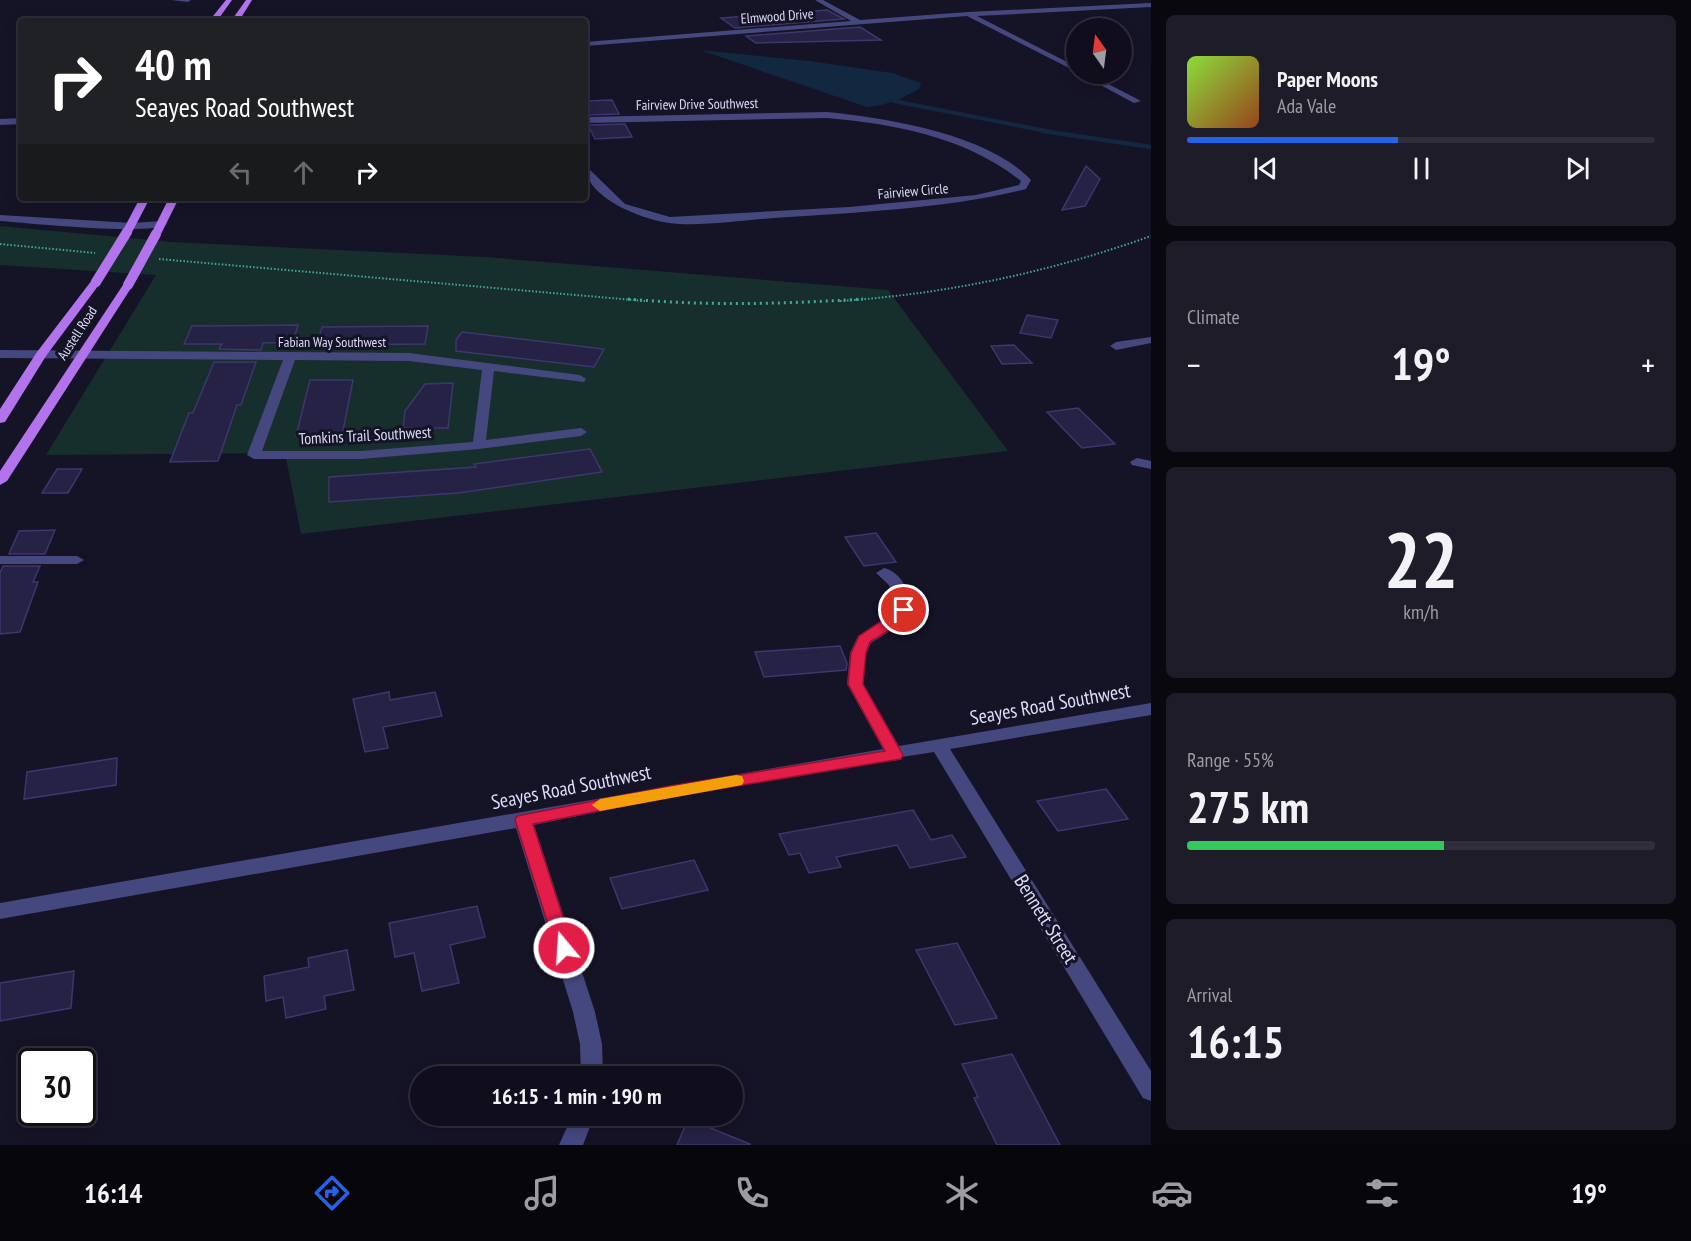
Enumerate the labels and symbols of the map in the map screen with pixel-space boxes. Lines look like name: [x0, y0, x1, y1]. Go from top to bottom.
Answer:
street label: Elmwood Drive: [740, 4, 814, 28]
north arrow: [1066, 18, 1132, 84]
street label: Fairview Drive Southwest: [636, 94, 758, 114]
street label: Fairview Circle: [877, 179, 949, 203]
street label: Austell Road: [53, 303, 101, 363]
street label: Fabian Way Southwest: [278, 333, 386, 351]
street label: Tomkins Trail Southwest: [298, 422, 432, 448]
pin: [878, 584, 929, 635]
street label: Seayes Road Southwest: [968, 677, 1133, 731]
street label: Seayes Road Southwest: [489, 759, 654, 815]
street label: Bennett Street: [1008, 870, 1084, 969]
position arrow: [532, 916, 596, 980]
speed limit sign: 30: [18, 1048, 96, 1126]

